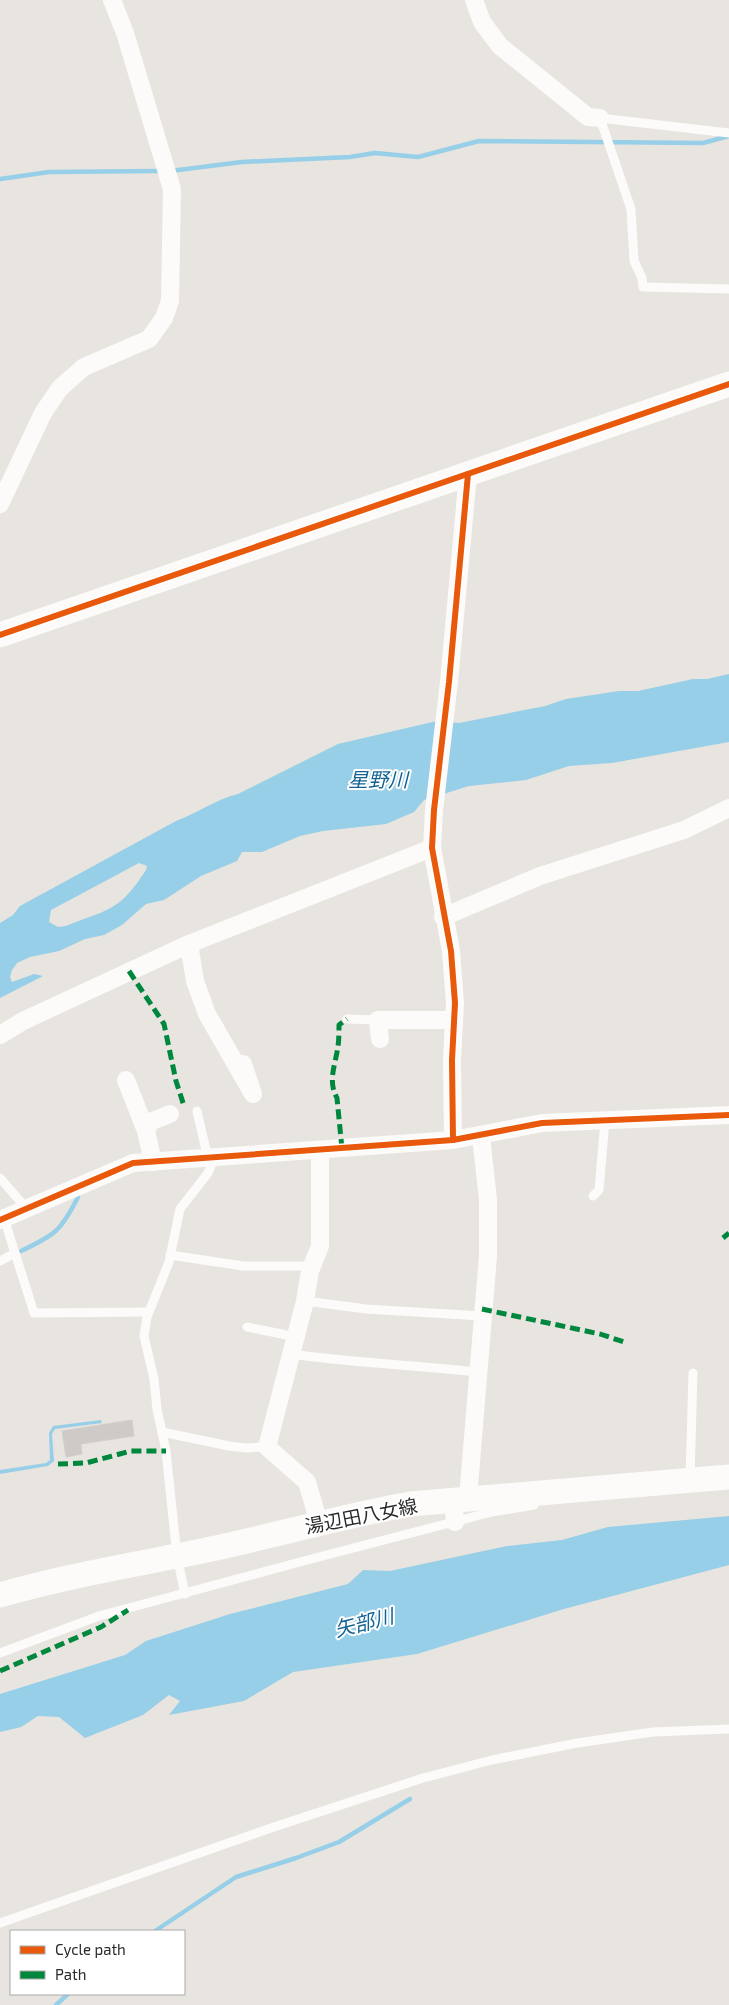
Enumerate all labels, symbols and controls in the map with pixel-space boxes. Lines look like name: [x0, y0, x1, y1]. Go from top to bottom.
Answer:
water label: 星野川: [348, 767, 410, 791]
street label: 湯辺田八女線: [303, 1493, 419, 1538]
water label: 矢部川: [332, 1603, 398, 1641]
legend: [10, 1930, 185, 1995]
text: Cycle path: [55, 1940, 126, 1958]
text: Path: [55, 1965, 86, 1983]

